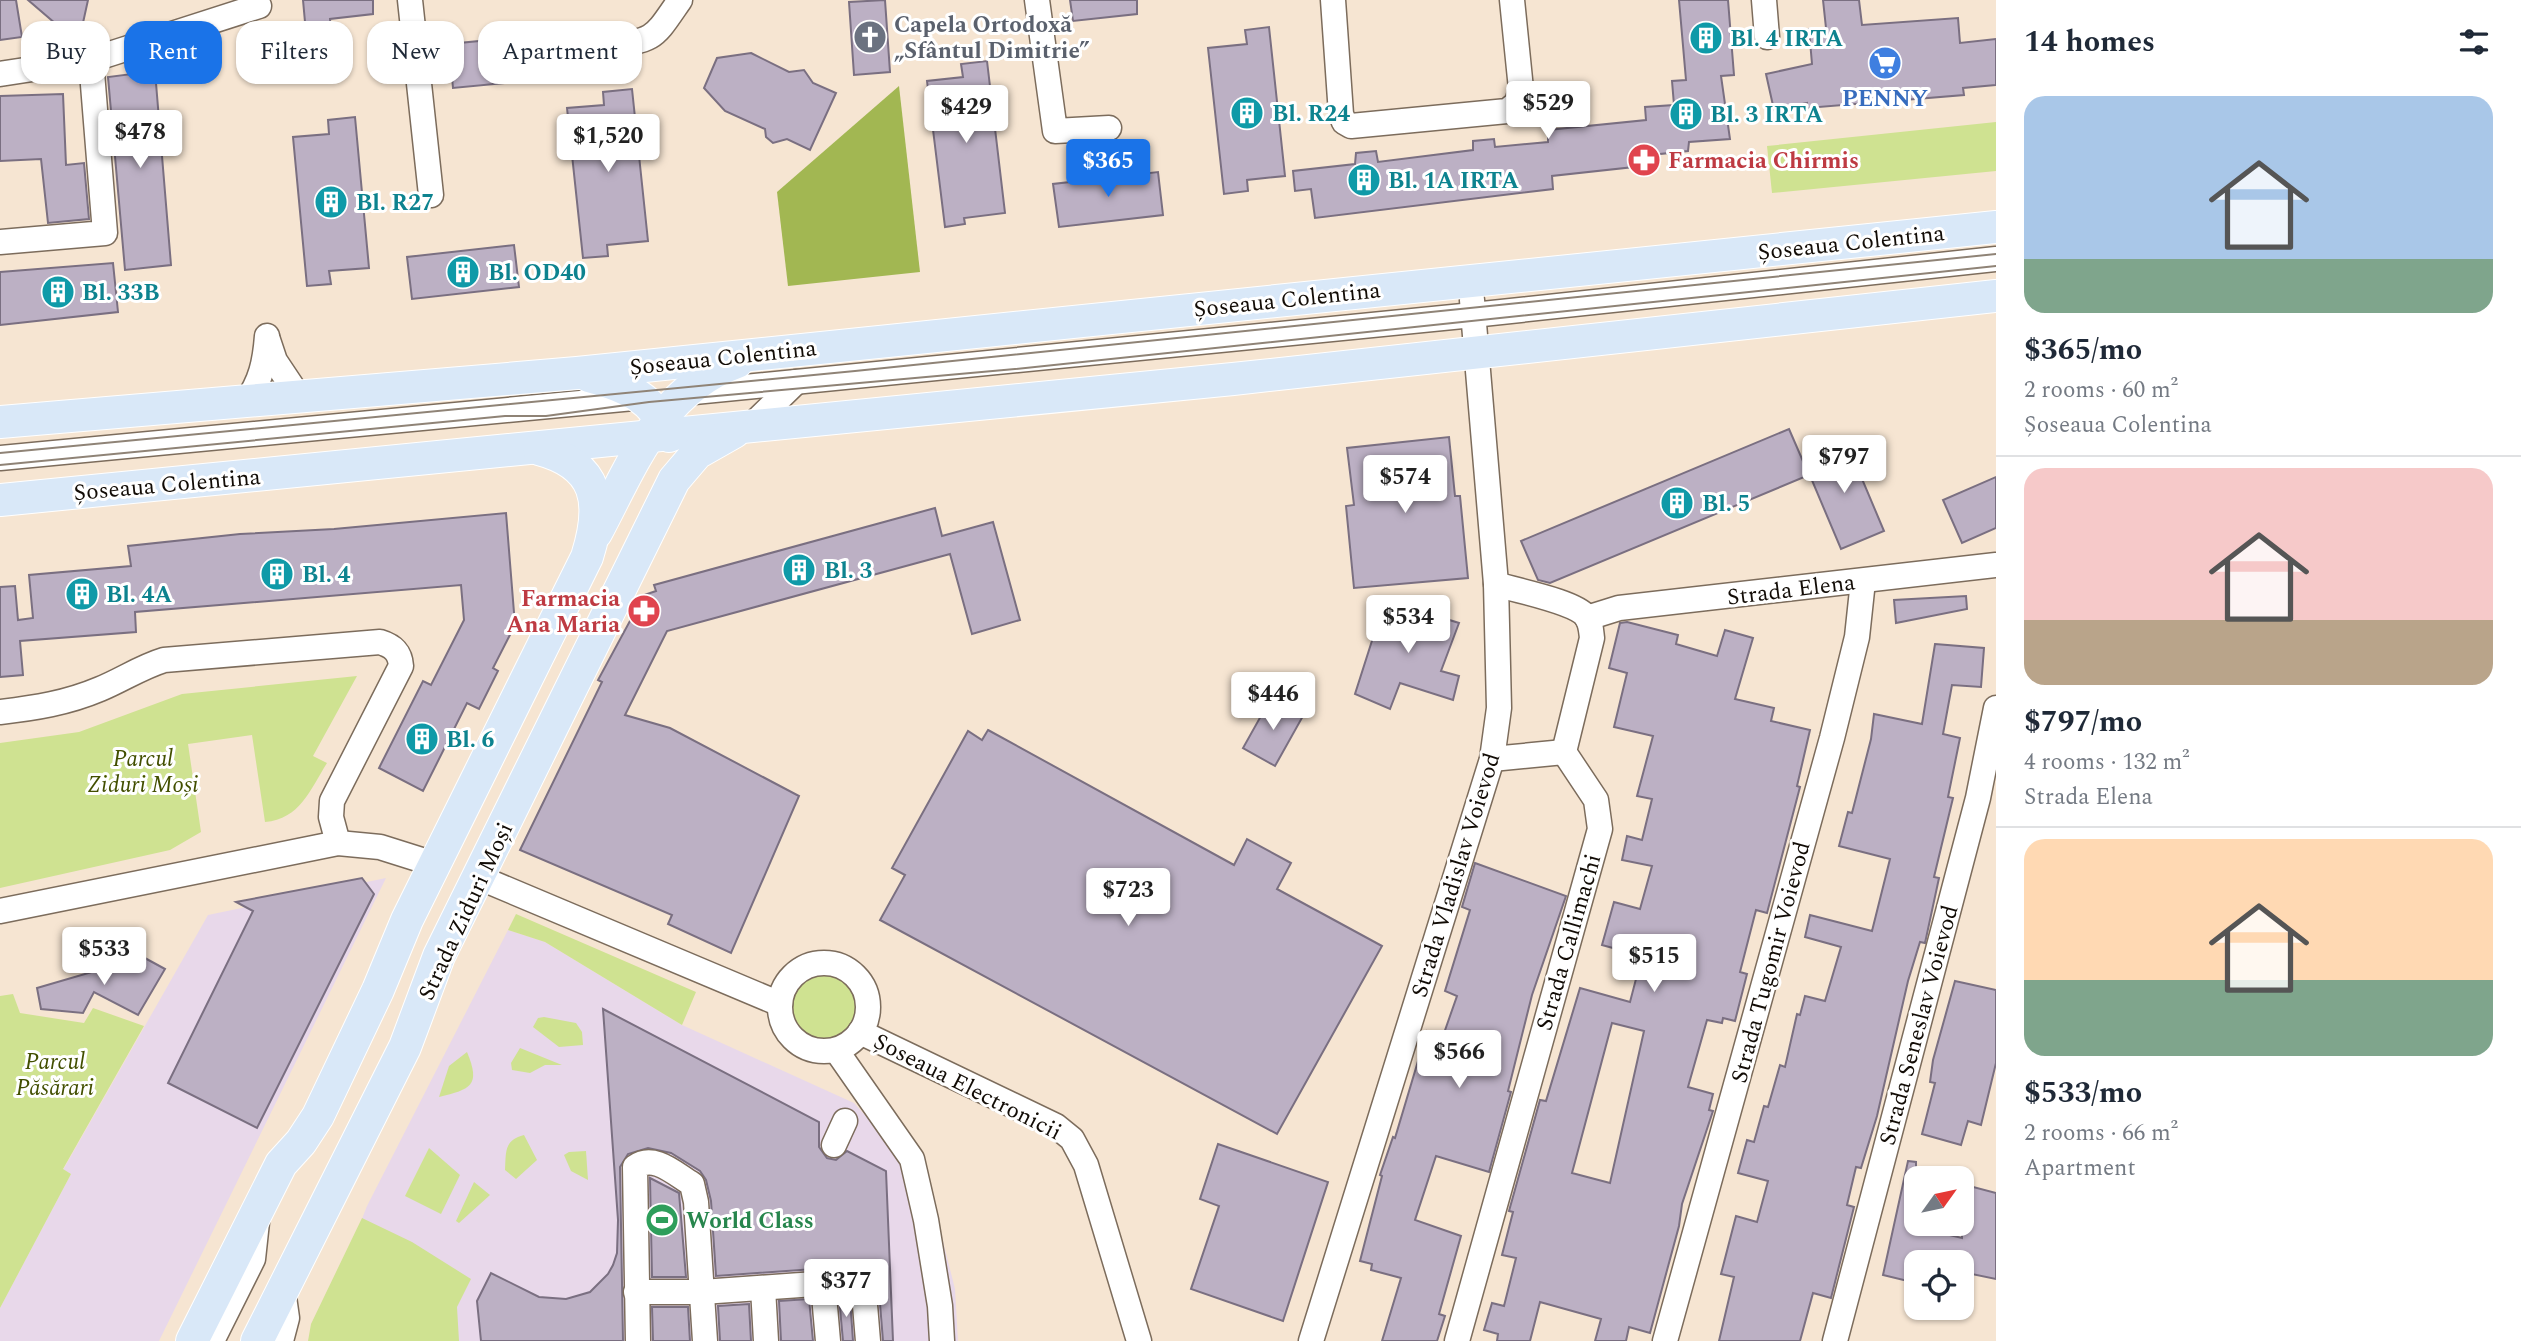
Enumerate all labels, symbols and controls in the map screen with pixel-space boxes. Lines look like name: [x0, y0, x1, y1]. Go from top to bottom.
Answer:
place label: Capela Ortodoxă „Sfântul Dimitrie”: [894, 8, 1089, 69]
church icon: Capela Ortodoxă „Sfântul Dimitrie”: [851, 18, 889, 56]
building icon: Bl. 4 IRTA: [1687, 19, 1725, 57]
text: 14 homes: [2024, 19, 2155, 65]
chip: Buy: [21, 21, 110, 84]
chip: Rent: [124, 21, 222, 84]
chip: Filters: [236, 21, 353, 84]
chip: New: [367, 21, 464, 84]
chip: Apartment: [478, 21, 642, 84]
place label: Bl. 4 IRTA: [1730, 22, 1843, 57]
icon: filters: [2455, 23, 2493, 61]
supermarket icon: PENNY: [1866, 44, 1904, 82]
pin: $529: [1507, 82, 1589, 141]
place label: PENNY: [1842, 82, 1928, 117]
pin: $429: [925, 86, 1007, 145]
text: $529: [1522, 86, 1574, 121]
text: $429: [940, 90, 992, 125]
building icon: Bl. R24: [1228, 94, 1266, 132]
building icon: Bl. 3 IRTA: [1667, 95, 1705, 133]
place label: Bl. R24: [1272, 97, 1350, 132]
place label: Bl. 3 IRTA: [1710, 98, 1823, 133]
pin: $478: [99, 110, 181, 170]
pin: $1,520: [551, 114, 665, 174]
text: $478: [114, 115, 166, 150]
text: $1,520: [573, 119, 643, 154]
pin: $365: [1067, 140, 1149, 199]
pharmacy icon: Farmacia Chirmis: [1625, 141, 1663, 179]
icon: home: [2196, 142, 2322, 268]
text: $365: [1082, 144, 1134, 179]
place label: Farmacia Chirmis: [1668, 144, 1859, 179]
building icon: Bl. 1A IRTA: [1345, 161, 1383, 199]
place label: Bl. 1A IRTA: [1388, 164, 1519, 199]
building icon: Bl. R27: [312, 183, 350, 221]
place label: Bl. R27: [356, 186, 434, 221]
street label: Șoseaua Colentina: [1756, 216, 1946, 271]
building icon: Bl. OD40: [444, 253, 482, 291]
place label: Bl. OD40: [488, 256, 586, 291]
building icon: Bl. 33B: [39, 273, 77, 311]
street label: Șoseaua Colentina: [1192, 273, 1382, 328]
place label: Bl. 33B: [82, 276, 160, 311]
text: $365/mo: [2024, 327, 2142, 373]
street label: Șoseaua Colentina: [628, 331, 818, 386]
text: 2 rooms · 60 m²: [2024, 373, 2178, 408]
text: Șoseaua Colentina: [2024, 408, 2212, 443]
pin: $797: [1803, 435, 1885, 495]
text: $797: [1818, 440, 1870, 475]
pin: $574: [1364, 456, 1446, 515]
street label: Șoseaua Colentina: [72, 460, 262, 511]
text: $574: [1379, 460, 1431, 495]
building icon: Bl. 5: [1658, 484, 1696, 522]
place label: Bl. 5: [1702, 487, 1750, 522]
icon: home: [2196, 514, 2322, 640]
building icon: Bl. 3: [780, 551, 818, 589]
place label: Bl. 3: [824, 554, 873, 589]
building icon: Bl. 4: [258, 555, 296, 593]
place label: Bl. 4: [302, 558, 351, 593]
street label: Strada Elena: [1725, 565, 1857, 616]
building icon: Bl. 4A: [63, 575, 101, 613]
place label: Bl. 4A: [106, 578, 172, 613]
place label: Farmacia Ana Maria: [506, 582, 620, 643]
pharmacy icon: Farmacia Ana Maria: [625, 592, 663, 630]
pin: $534: [1367, 596, 1449, 655]
text: $534: [1382, 600, 1434, 635]
pin: $446: [1232, 672, 1314, 732]
text: $446: [1247, 677, 1299, 712]
text: $797/mo: [2024, 699, 2142, 745]
building icon: Bl. 6: [403, 720, 441, 758]
place label: Bl. 6: [446, 723, 495, 758]
park label: Parcul Ziduri Moși: [87, 742, 199, 803]
text: 4 rooms · 132 m²: [2024, 745, 2190, 780]
street label: Strada Vladislav Voievod: [1403, 749, 1510, 1002]
text: Strada Elena: [2024, 780, 2153, 815]
street label: Strada Ziduri Moși: [410, 817, 523, 1006]
street label: Strada Tugomir Voievod: [1722, 837, 1821, 1087]
street label: Strada Callimachi: [1528, 850, 1611, 1035]
pin: $723: [1087, 869, 1169, 928]
text: $723: [1102, 873, 1154, 908]
icon: home: [2196, 885, 2322, 1011]
street label: Strada Seneslav Voievod: [1871, 901, 1968, 1149]
pin: $533: [63, 928, 145, 987]
text: $533: [78, 932, 130, 967]
pin: $515: [1613, 934, 1695, 994]
text: $515: [1628, 939, 1680, 974]
street label: Șoseaua Electronicii: [867, 1025, 1068, 1150]
pin: $566: [1418, 1030, 1500, 1090]
text: $566: [1433, 1035, 1485, 1070]
park label: Parcul Păsărari: [16, 1045, 94, 1106]
text: $533/mo: [2024, 1070, 2142, 1116]
text: 2 rooms · 66 m²: [2024, 1116, 2178, 1151]
text: Apartment: [2024, 1151, 2136, 1186]
north arrow: [1904, 1166, 1974, 1236]
map controls: [1904, 1166, 1974, 1320]
sports icon: World Class: [643, 1201, 681, 1239]
place label: World Class: [686, 1204, 814, 1239]
button: locate: [1904, 1250, 1974, 1320]
pin: $377: [805, 1260, 887, 1319]
text: $377: [820, 1264, 872, 1299]

